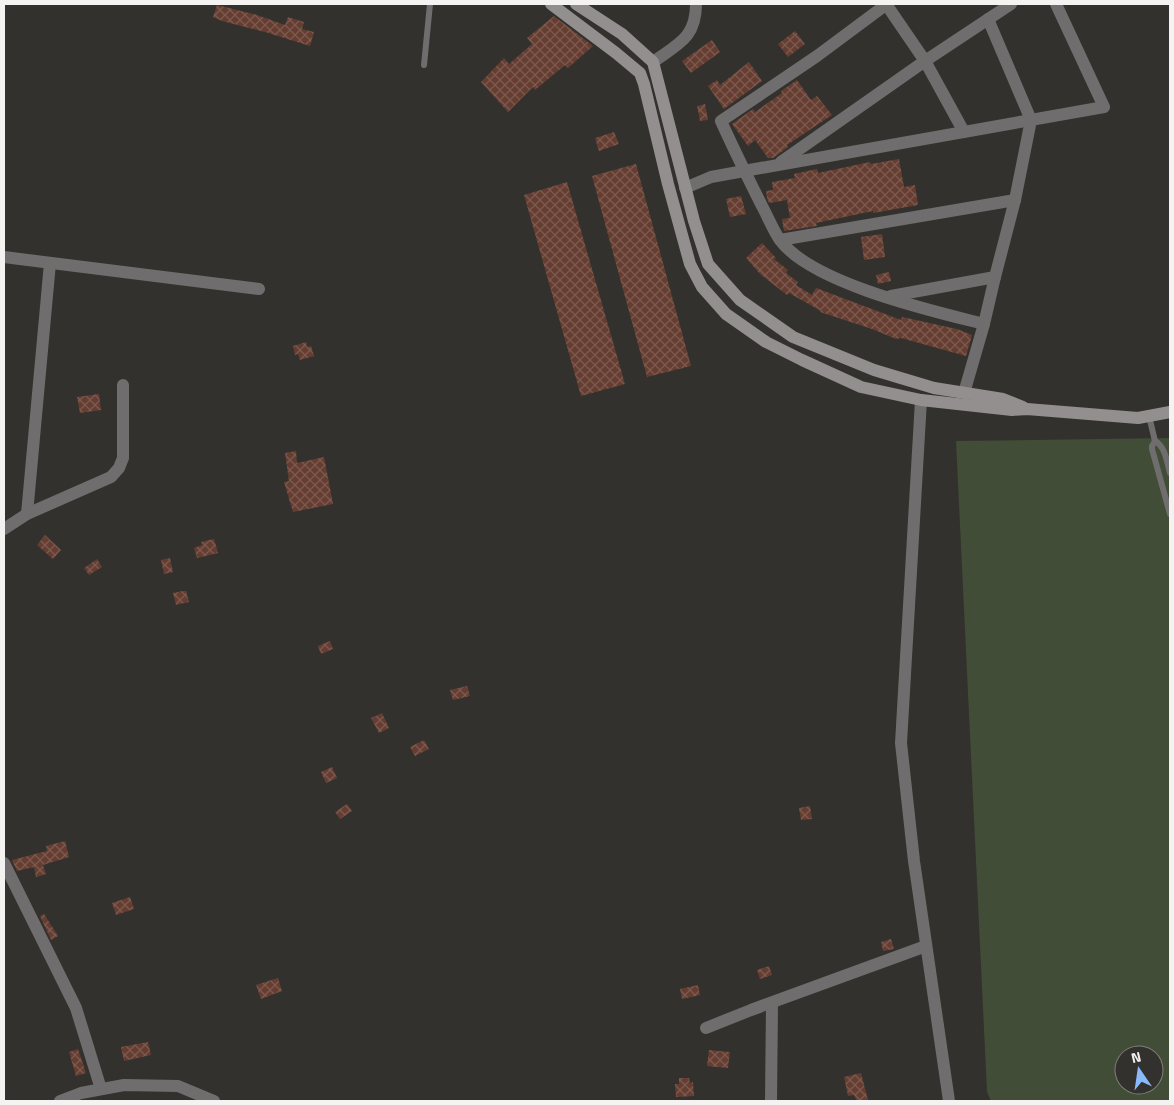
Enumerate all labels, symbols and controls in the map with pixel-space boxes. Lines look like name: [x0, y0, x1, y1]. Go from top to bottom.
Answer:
north arrow: [1114, 1045, 1164, 1095]
text: N: [1129, 1046, 1143, 1068]

